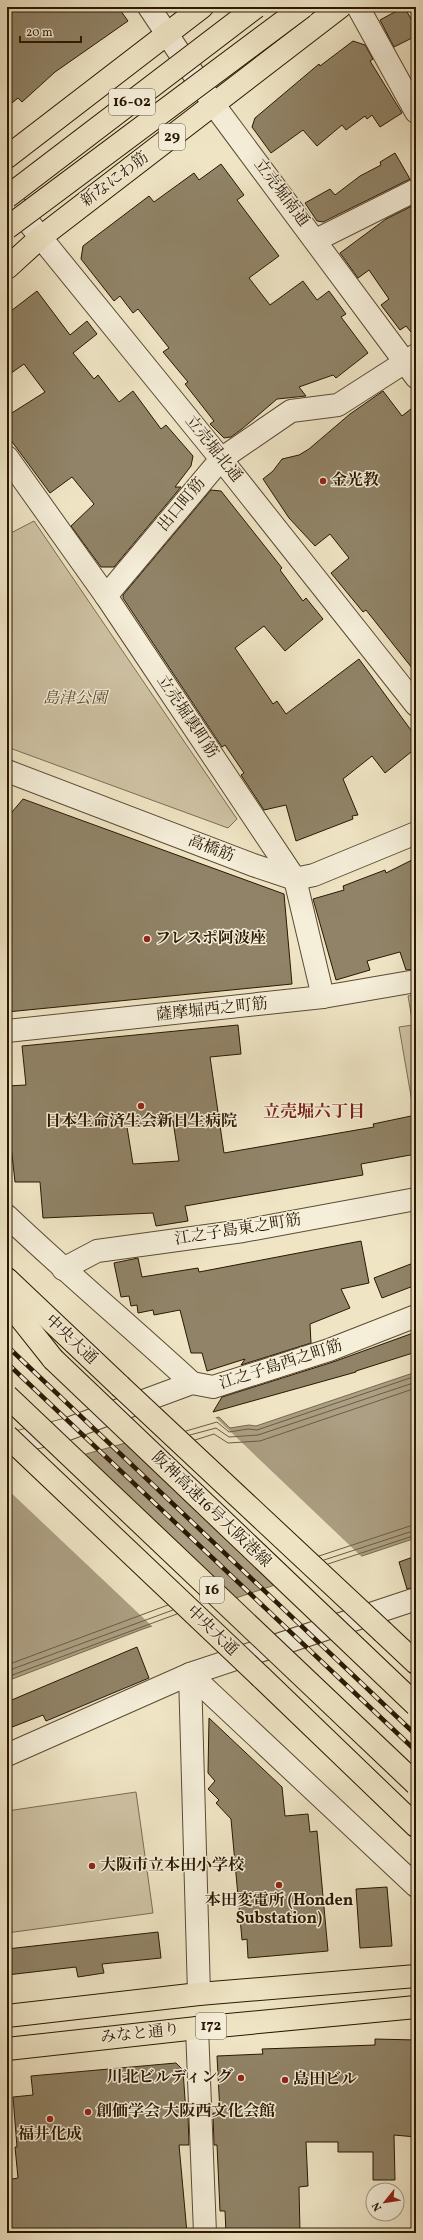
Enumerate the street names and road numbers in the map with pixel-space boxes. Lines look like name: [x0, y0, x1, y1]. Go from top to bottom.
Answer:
road number: 16-02: [109, 89, 155, 115]
road number: 29: [159, 124, 185, 150]
street label: 新なにわ筋: [76, 147, 154, 213]
street label: 立売堀南通: [248, 154, 314, 232]
street label: 立売堀北通: [179, 411, 247, 487]
street label: 出口町筋: [153, 473, 211, 537]
street label: 立売堀裏町筋: [151, 671, 223, 763]
street label: 高橋筋: [185, 830, 237, 868]
street label: 薩摩堀西之町筋: [155, 993, 269, 1027]
street label: 江之子島東之町筋: [173, 1209, 303, 1251]
street label: 中央大通: [40, 1310, 102, 1370]
street label: 江之子島西之町筋: [217, 1335, 345, 1395]
street label: 阪神高速16号大阪港線: [146, 1447, 276, 1573]
road number: 16: [200, 1577, 224, 1603]
street label: 中央大通: [181, 1601, 243, 1661]
road number: 172: [196, 2013, 226, 2039]
street label: みなと通り: [99, 2019, 181, 2049]

